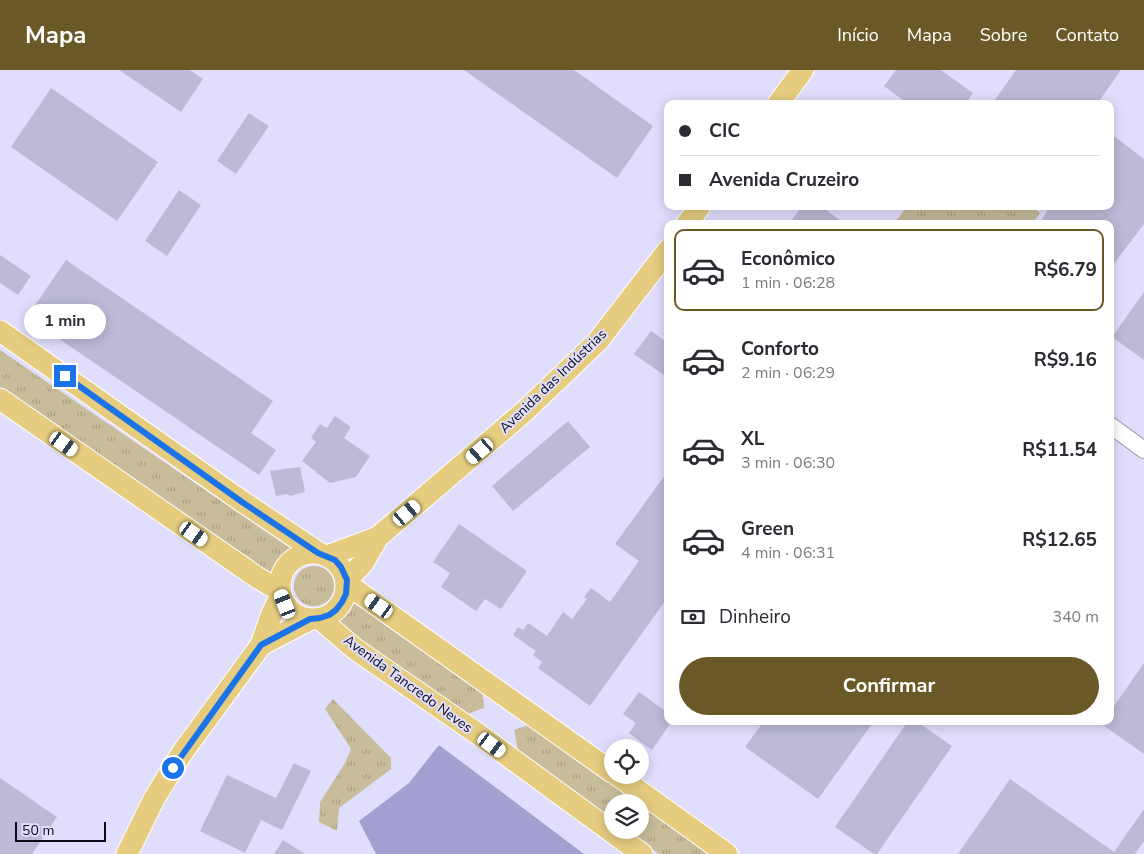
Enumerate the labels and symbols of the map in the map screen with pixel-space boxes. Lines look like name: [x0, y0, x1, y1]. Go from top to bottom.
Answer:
callout: 1 min: [24, 304, 106, 338]
street label: Avenida das Indústrias: [495, 325, 611, 437]
route end: [54, 365, 76, 387]
car: [47, 429, 80, 459]
car: [463, 435, 496, 467]
car: [390, 498, 423, 528]
car: [177, 519, 210, 549]
car: [272, 587, 297, 621]
car: [362, 591, 395, 621]
street label: Avenida Tancredo Neves: [340, 631, 476, 737]
car: [475, 730, 508, 760]
route start: [162, 757, 184, 779]
scale bar: [15, 819, 106, 842]

